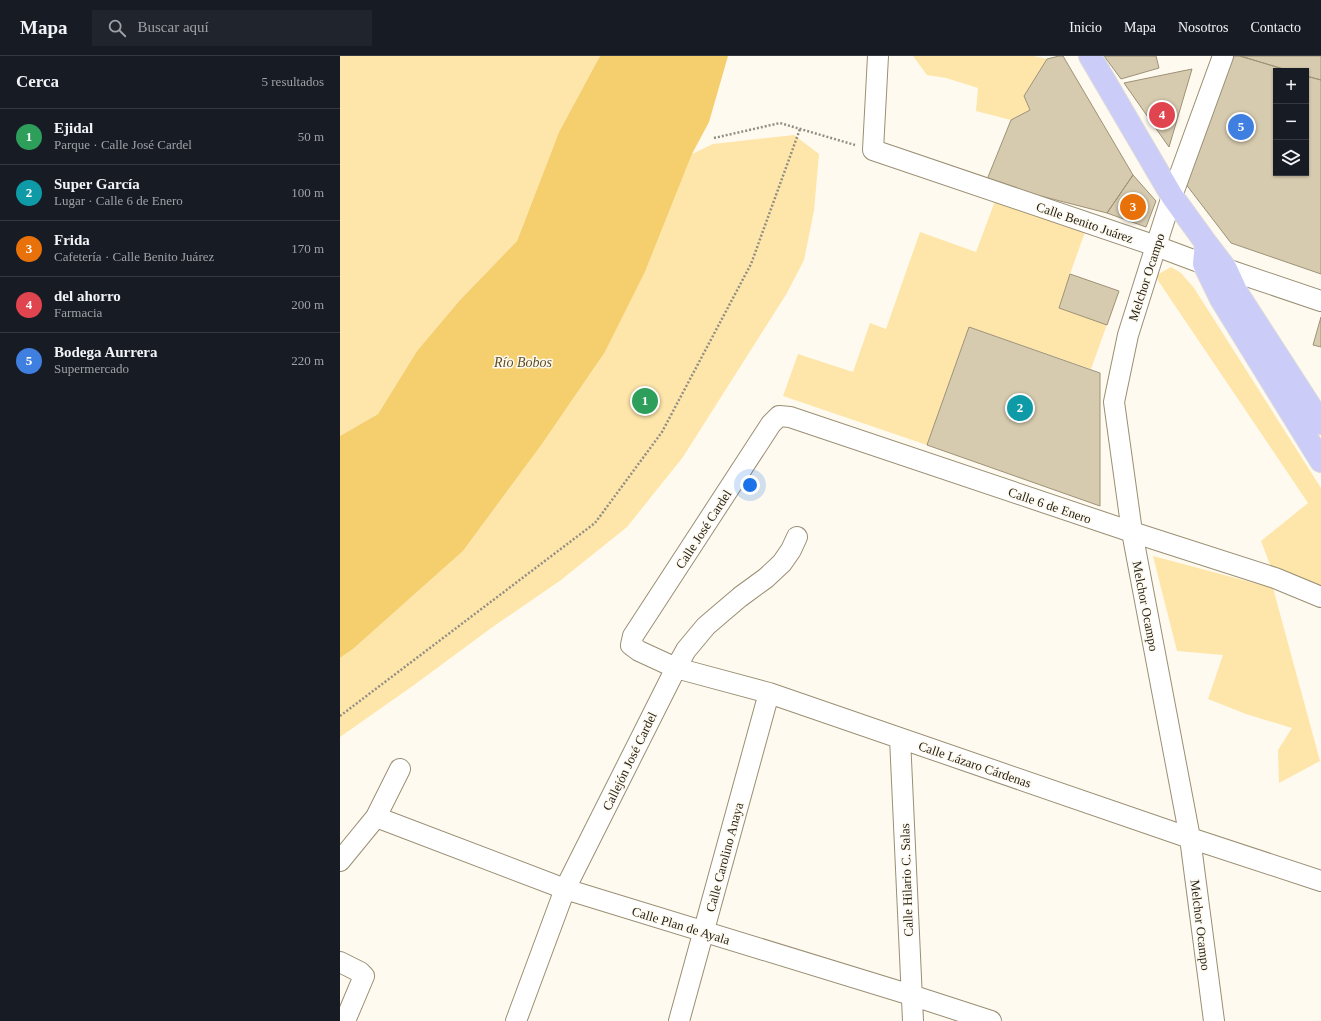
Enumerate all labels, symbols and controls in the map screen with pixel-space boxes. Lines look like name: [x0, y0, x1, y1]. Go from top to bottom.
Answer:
search box: [92, 10, 372, 46]
text: Mapa: [20, 17, 68, 38]
icon: search: [106, 17, 128, 39]
text: Buscar aquí: [138, 19, 209, 35]
text: Inicio: [1069, 20, 1102, 35]
text: Mapa: [1124, 20, 1156, 35]
text: Nosotros: [1178, 20, 1228, 35]
text: Contacto: [1250, 20, 1301, 35]
map controls: [1273, 68, 1309, 176]
button: +: [1273, 68, 1309, 104]
text: Cerca: [16, 72, 59, 91]
text: 5 resultados: [262, 74, 324, 89]
pin: 4: [1149, 100, 1175, 130]
button: −: [1273, 104, 1309, 140]
pin: 5: [1228, 112, 1254, 142]
text: Ejidal: [54, 120, 93, 136]
text: 1: [26, 129, 32, 144]
text: 50 m: [298, 129, 324, 144]
text: Parque · Calle José Cardel: [54, 137, 192, 152]
button: layers: [1273, 140, 1309, 176]
text: Super García: [54, 176, 140, 192]
text: 2: [26, 185, 32, 200]
text: 100 m: [291, 185, 324, 200]
pin: 3: [1120, 192, 1146, 222]
text: Lugar · Calle 6 de Enero: [54, 193, 183, 208]
street label: Calle Benito Juárez: [1034, 199, 1136, 246]
street label: Melchor Ocampo: [1125, 231, 1168, 323]
text: Frida: [54, 232, 90, 248]
text: 3: [26, 241, 32, 256]
text: 170 m: [291, 241, 324, 256]
text: Cafetería · Calle Benito Juárez: [54, 249, 214, 264]
text: del ahorro: [54, 288, 121, 304]
text: 4: [26, 297, 32, 312]
text: 200 m: [291, 297, 324, 312]
text: Farmacia: [54, 305, 102, 320]
text: Bodega Aurrera: [54, 344, 157, 360]
text: 5: [26, 353, 32, 368]
text: 220 m: [291, 353, 324, 368]
water label: Río Bobos: [493, 355, 553, 370]
text: Supermercado: [54, 361, 129, 376]
pin: 1: [632, 386, 658, 416]
pin: 2: [1007, 393, 1033, 423]
your location: [740, 475, 760, 495]
street label: Calle 6 de Enero: [1006, 484, 1093, 527]
street label: Calle José Cardel: [672, 487, 735, 572]
street label: Melchor Ocampo: [1129, 560, 1162, 652]
street label: Callejón José Cardel: [599, 709, 660, 813]
street label: Calle Lázaro Cárdenas: [916, 738, 1033, 791]
street label: Calle Carolino Anaya: [703, 801, 746, 913]
street label: Calle Hilario C. Salas: [897, 823, 916, 937]
street label: Melchor Ocampo: [1187, 879, 1214, 971]
street label: Calle Plan de Ayala: [630, 903, 732, 948]

